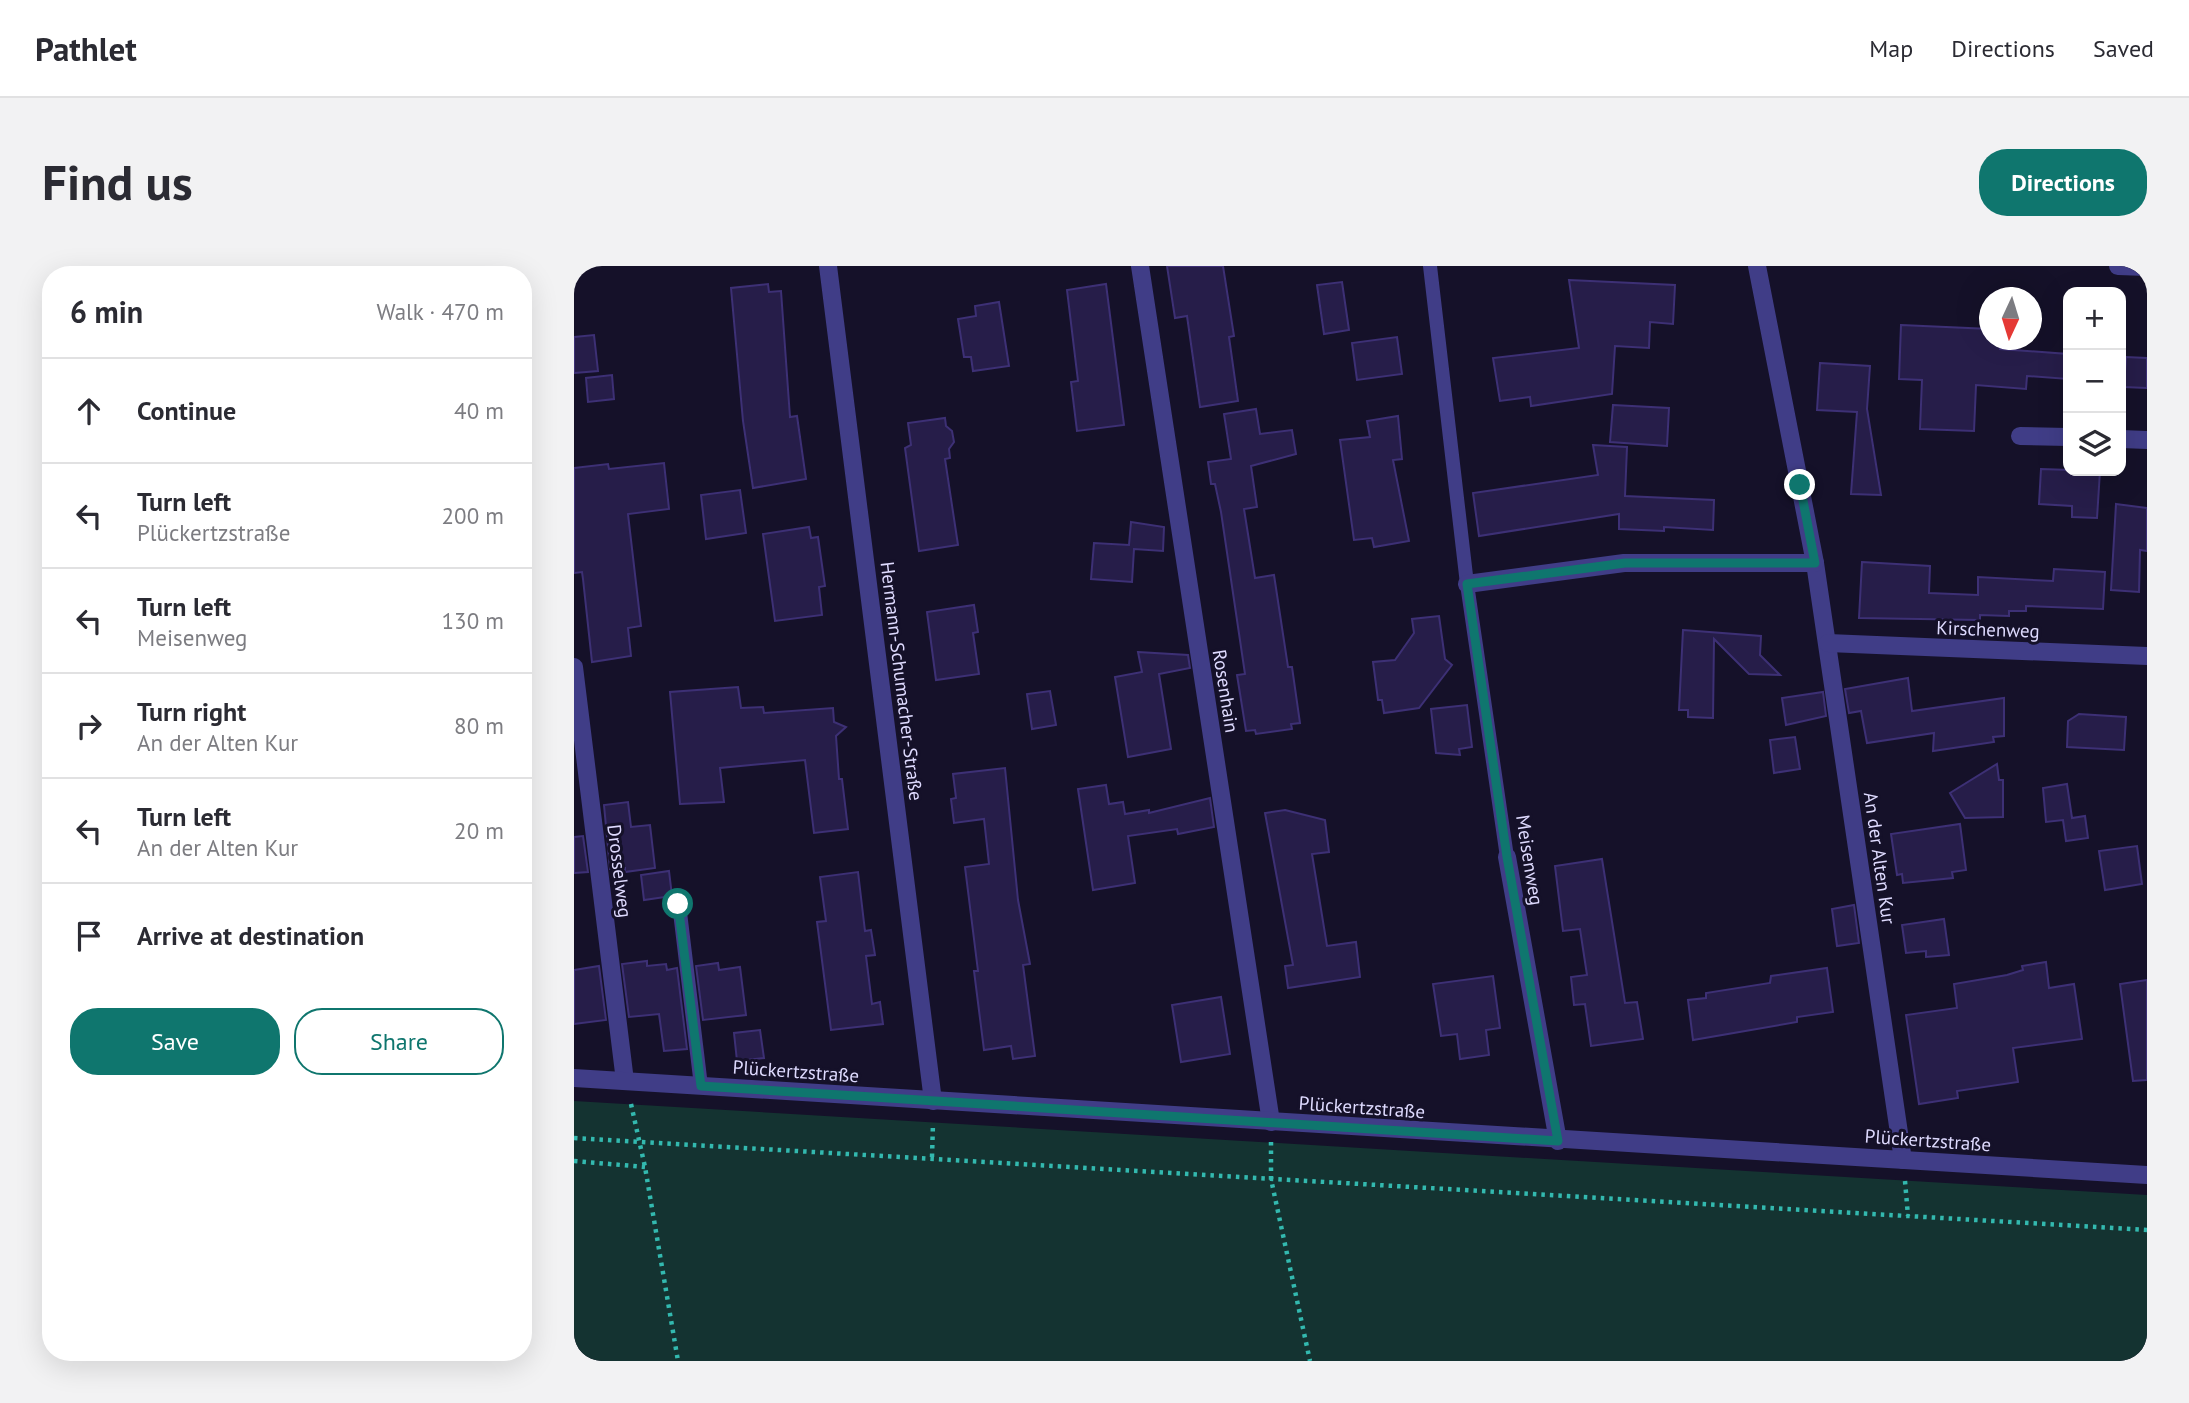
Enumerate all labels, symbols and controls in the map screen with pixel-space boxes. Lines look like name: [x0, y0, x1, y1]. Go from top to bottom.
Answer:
text: Pathlet: [35, 27, 137, 70]
text: Map: [1869, 33, 1913, 64]
text: Directions: [1951, 33, 2055, 64]
text: Saved: [2093, 33, 2154, 64]
button: Directions: [1979, 149, 2147, 216]
text: Find us: [42, 150, 193, 214]
north arrow: [1979, 287, 2042, 350]
map controls: [2063, 287, 2126, 476]
button: +: [2063, 287, 2126, 350]
text: 6 min: [70, 292, 143, 331]
text: Walk · 470 m: [377, 297, 504, 326]
button: −: [2063, 350, 2126, 413]
icon: ahead: [70, 392, 108, 430]
text: Continue: [137, 394, 236, 427]
text: 40 m: [454, 396, 504, 425]
button: layers: [2063, 413, 2126, 476]
route end: [1784, 469, 1815, 500]
text: Turn left: [137, 485, 231, 518]
icon: left: [70, 497, 108, 535]
text: 200 m: [442, 501, 504, 530]
text: Plückertzstraße: [137, 518, 290, 547]
street label: Hermann-Schumacher-Straße: [875, 560, 929, 802]
text: Turn left: [137, 590, 231, 623]
icon: left: [70, 602, 108, 640]
text: 130 m: [442, 606, 504, 635]
street label: Kirschenweg: [1936, 615, 2040, 643]
text: Meisenweg: [137, 623, 247, 652]
street label: Rosenhain: [1208, 648, 1244, 734]
text: Turn right: [137, 695, 246, 728]
icon: right: [70, 707, 108, 745]
text: 80 m: [454, 711, 504, 740]
text: An der Alten Kur: [137, 728, 298, 757]
street label: An der Alten Kur: [1859, 790, 1901, 926]
text: Turn left: [137, 800, 231, 833]
icon: left: [70, 812, 108, 850]
street label: Meisenweg: [1511, 813, 1549, 907]
text: 20 m: [454, 816, 504, 845]
street label: Drosselweg: [602, 823, 638, 919]
text: An der Alten Kur: [137, 833, 298, 862]
route start: [662, 888, 693, 919]
icon: arrive: [70, 917, 108, 955]
text: Arrive at destination: [137, 919, 364, 952]
button: Save: [70, 1008, 280, 1075]
button: Share: [294, 1008, 504, 1075]
street label: Plückertzstraße: [732, 1055, 860, 1087]
street label: Plückertzstraße: [1298, 1091, 1426, 1123]
street label: Plückertzstraße: [1864, 1124, 1992, 1156]

